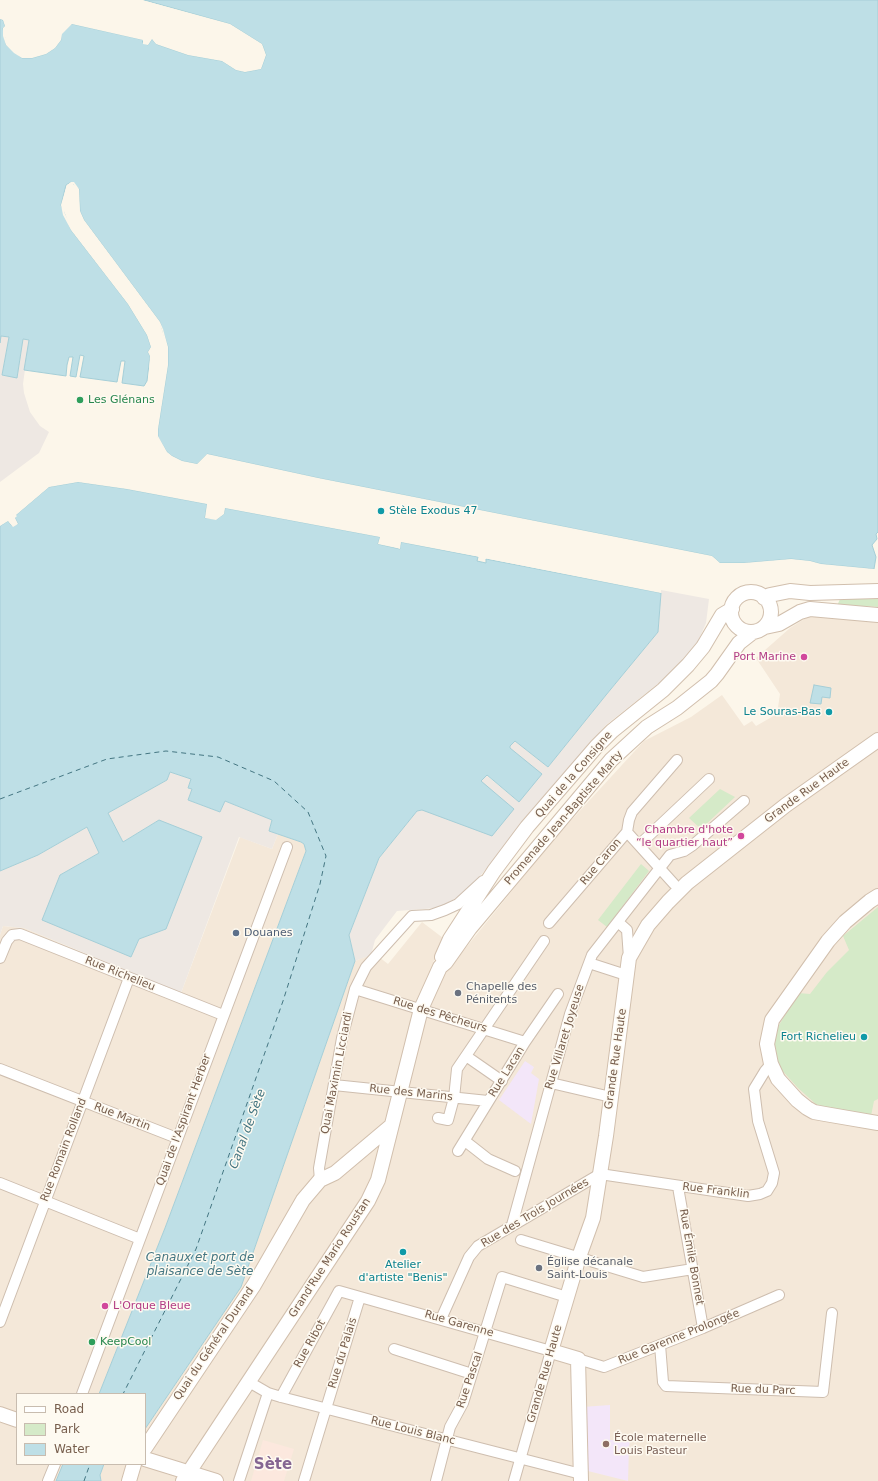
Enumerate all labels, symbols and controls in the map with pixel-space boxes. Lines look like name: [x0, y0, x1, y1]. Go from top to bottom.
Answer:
place label: Les Glénans: [88, 393, 155, 407]
marker: Les Glénans: [75, 395, 85, 405]
place label: Stèle Exodus 47: [389, 504, 477, 518]
marker: Stèle Exodus 47: [376, 506, 386, 516]
place label: Port Marine: [733, 650, 796, 664]
marker: Port Marine: [799, 652, 809, 662]
place label: Le Souras-Bas: [744, 705, 821, 719]
marker: Le Souras-Bas: [824, 707, 834, 717]
street label: Quai de la Consigne: [533, 729, 615, 821]
street label: Promenade Jean-Baptiste Marty: [502, 748, 626, 888]
street label: Grande Rue Haute: [762, 756, 852, 826]
place label: Chambre d'hote “le quartier haut”: [636, 823, 733, 849]
marker: Chambre d'hote “le quartier haut”: [736, 831, 746, 841]
street label: Rue Caron: [578, 836, 624, 888]
place label: Douanes: [244, 926, 292, 940]
marker: Douanes: [231, 928, 241, 938]
street label: Rue Richelieu: [83, 954, 157, 994]
place label: Chapelle des Pénitents: [466, 980, 537, 1006]
street label: Rue Villaret Joyeuse: [543, 983, 587, 1091]
marker: Chapelle des Pénitents: [453, 988, 463, 998]
street label: Rue des Pêcheurs: [392, 994, 488, 1036]
street label: Grande Rue Haute: [602, 1008, 630, 1110]
street label: Quai Maximin Licciardi: [319, 1011, 355, 1135]
place label: Fort Richelieu: [781, 1030, 856, 1044]
marker: Fort Richelieu: [859, 1032, 869, 1042]
street label: Rue Lacan: [486, 1044, 528, 1100]
street label: Quai de l'Aspirant Herber: [154, 1052, 214, 1188]
street label: Rue des Marins: [369, 1082, 453, 1104]
water label: Canal de Sète: [227, 1087, 269, 1171]
street label: Rue Romain Rolland: [38, 1096, 90, 1204]
street label: Rue Martin: [92, 1100, 152, 1134]
street label: Rue des Trois Journées: [479, 1176, 591, 1250]
street label: Rue Franklin: [682, 1180, 750, 1202]
street label: Grand'Rue Mario Roustan: [286, 1196, 374, 1320]
street label: Rue Émile Bonnet: [676, 1208, 706, 1306]
marker: Atelier d'artiste "Benis": [398, 1247, 408, 1257]
water label: Canaux et port de plaisance de Sète: [146, 1251, 254, 1279]
place label: Église décanale Saint-Louis: [547, 1255, 633, 1281]
place label: Atelier d'artiste "Benis": [358, 1258, 448, 1284]
marker: Église décanale Saint-Louis: [534, 1263, 544, 1273]
street label: Quai du Général Durand: [171, 1285, 257, 1403]
place label: L'Orque Bleue: [113, 1299, 190, 1313]
marker: L'Orque Bleue: [100, 1301, 110, 1311]
street label: Rue Garenne Prolongée: [616, 1307, 742, 1367]
street label: Rue Garenne: [423, 1308, 495, 1340]
street label: Rue du Palais: [326, 1316, 360, 1390]
street label: Rue Ribot: [291, 1318, 329, 1370]
street label: Grande Rue Haute: [525, 1323, 565, 1425]
place label: KeepCool: [100, 1335, 151, 1349]
marker: KeepCool: [87, 1337, 97, 1347]
street label: Rue Pascal: [454, 1350, 486, 1410]
street label: Rue du Parc: [730, 1382, 796, 1398]
legend: [16, 1393, 146, 1465]
text: Road: [54, 1402, 84, 1416]
street label: Rue Louis Blanc: [369, 1414, 457, 1448]
text: Park: [54, 1422, 80, 1436]
place label: École maternelle Louis Pasteur: [614, 1431, 707, 1457]
marker: École maternelle Louis Pasteur: [601, 1439, 611, 1449]
text: Water: [54, 1442, 89, 1456]
district label: Sète: [254, 1456, 292, 1474]

